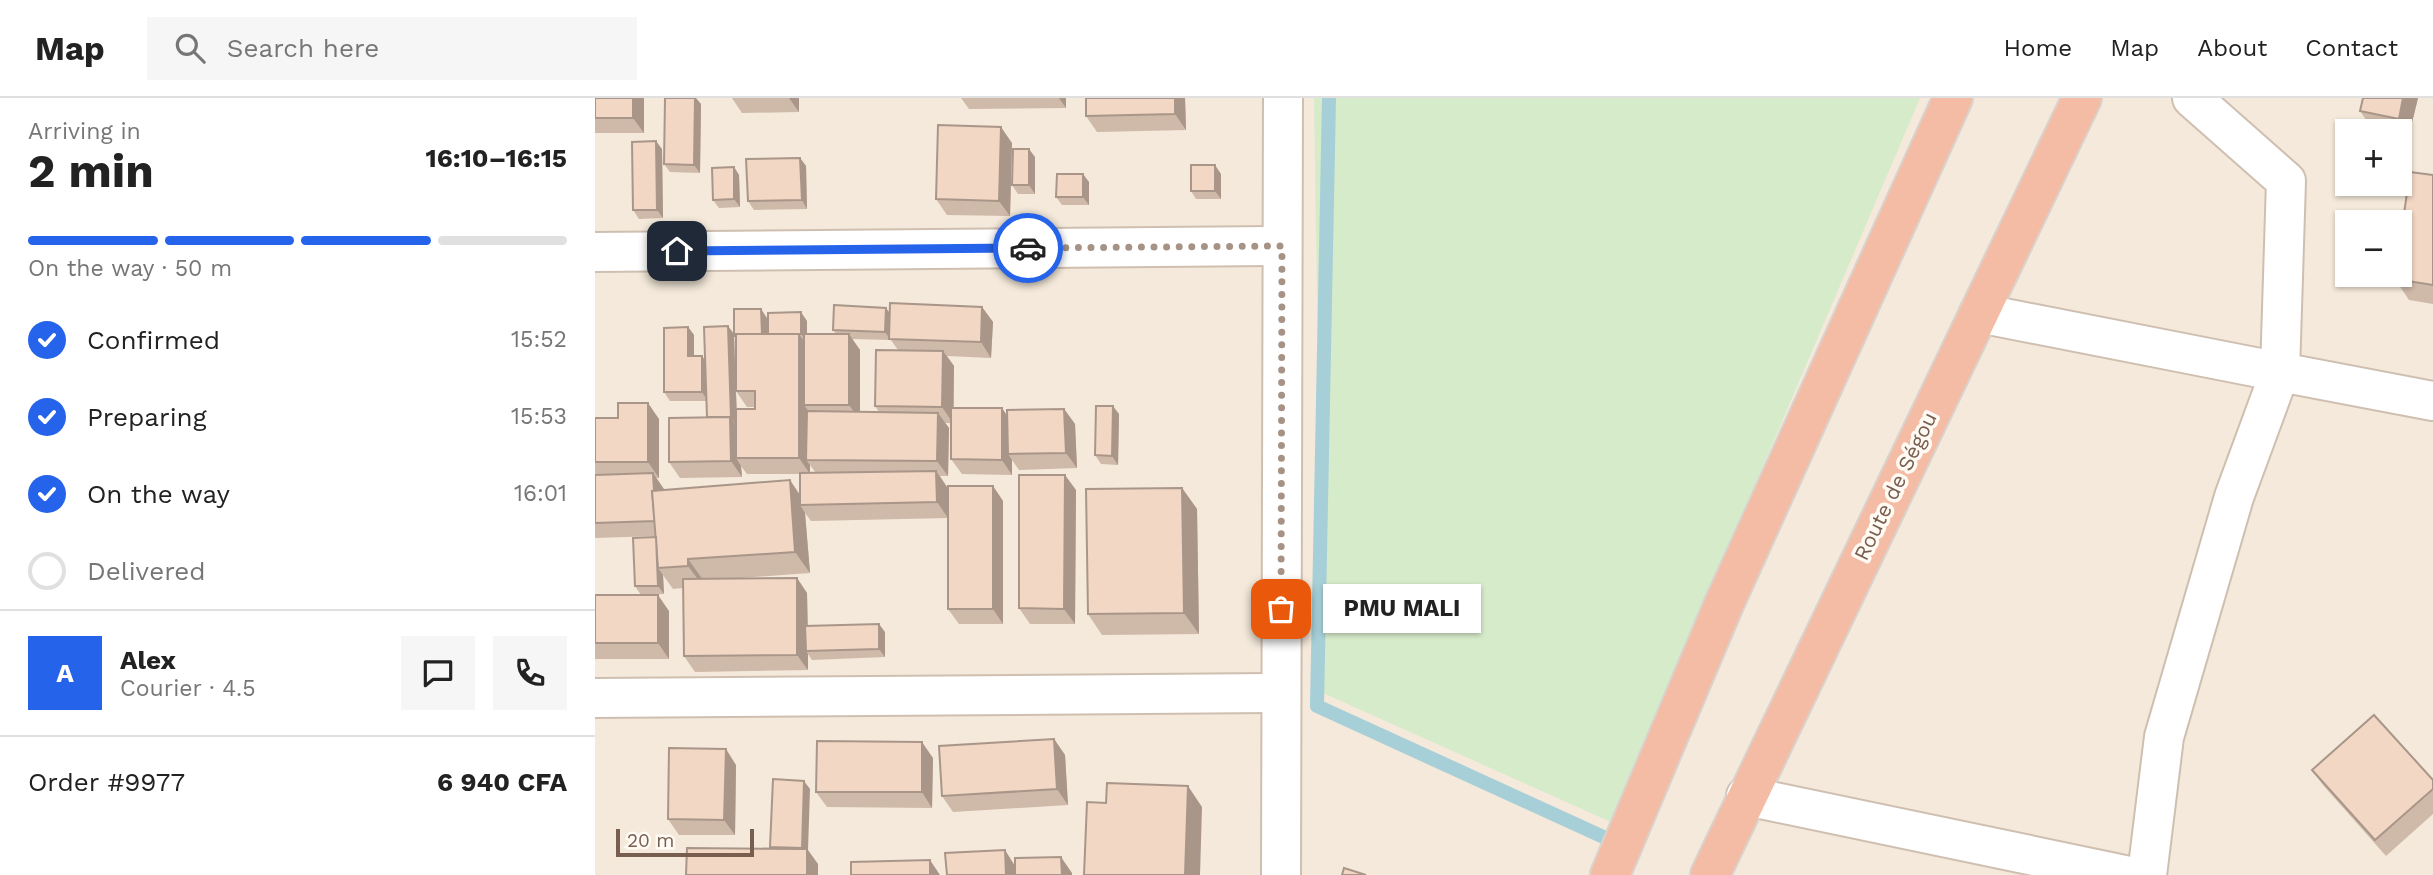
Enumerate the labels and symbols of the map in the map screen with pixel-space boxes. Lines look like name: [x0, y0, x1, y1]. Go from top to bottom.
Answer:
courier: [993, 213, 1063, 283]
pin: [647, 221, 707, 281]
street label: Route de Ségou: [1848, 408, 1942, 564]
pin: [1251, 579, 1311, 639]
callout: PMU MALI: [1323, 584, 1481, 634]
scale bar: [616, 826, 754, 858]

